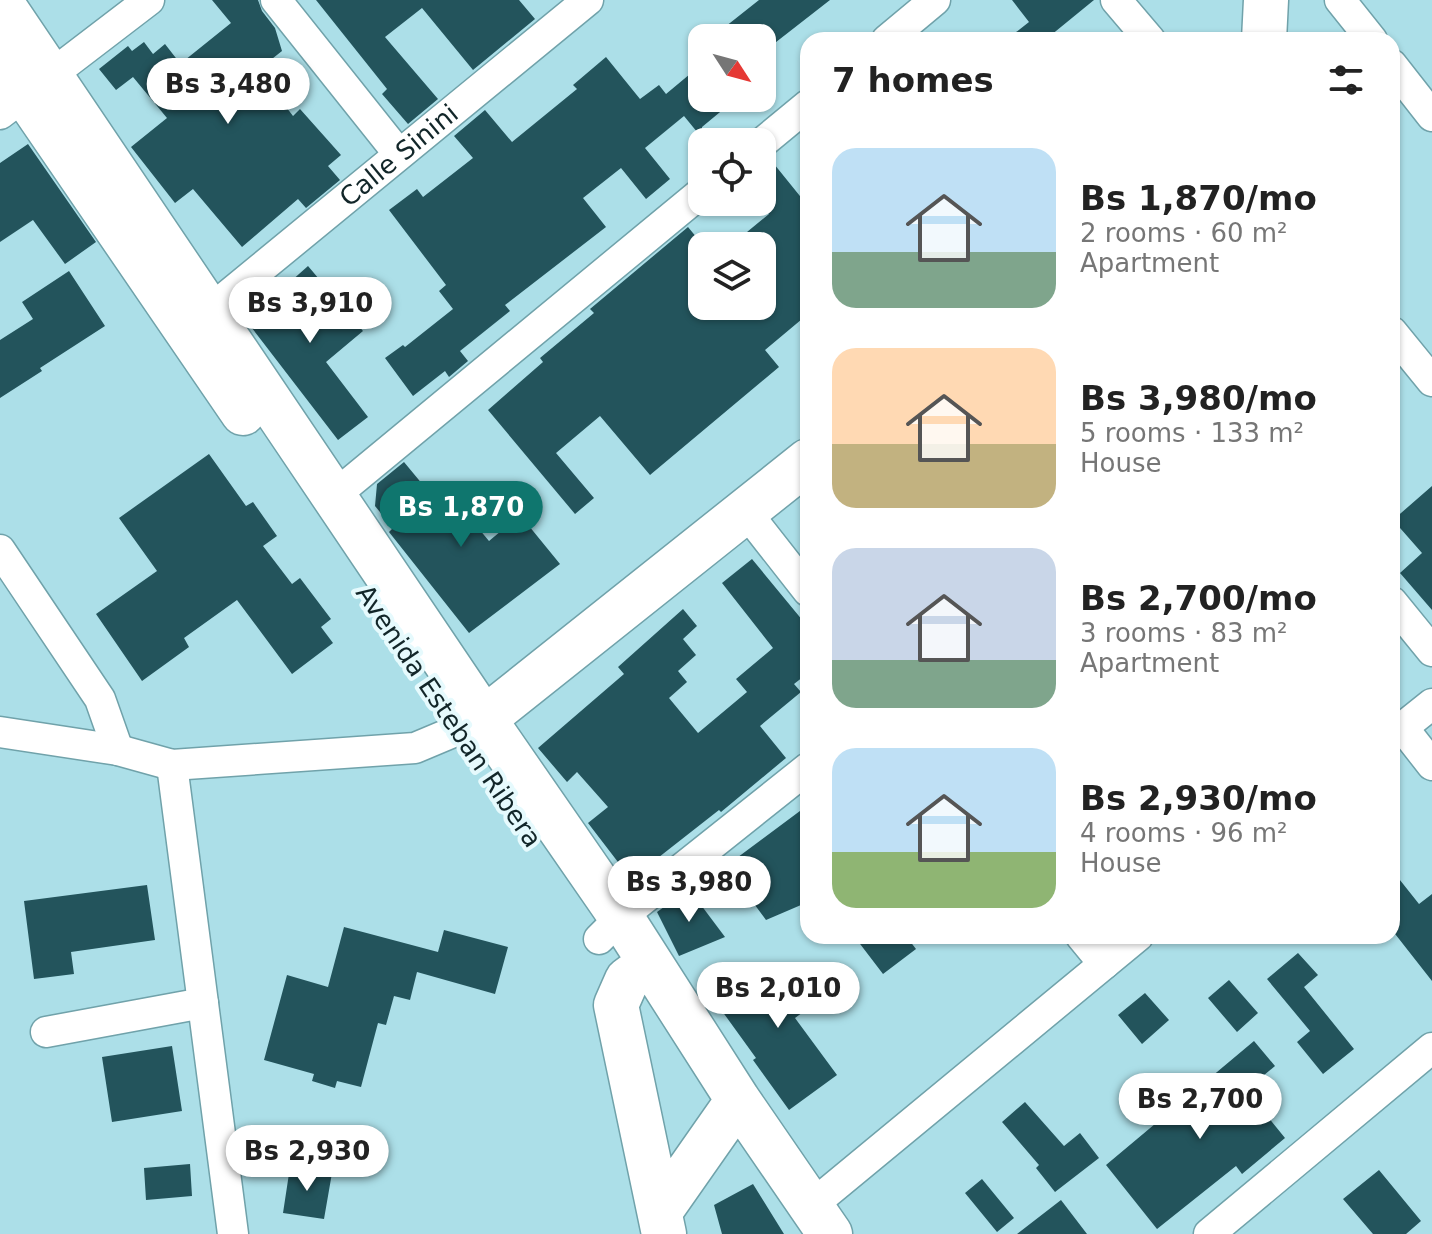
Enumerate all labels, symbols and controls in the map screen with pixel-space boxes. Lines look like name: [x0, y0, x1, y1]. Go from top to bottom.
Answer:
north arrow: [688, 24, 776, 112]
map controls: [688, 24, 776, 320]
pin: Bs 3,480: [145, 58, 311, 126]
icon: filters: [1324, 58, 1368, 102]
text: 7 homes: [832, 60, 994, 100]
text: Bs 3,480: [165, 69, 291, 99]
street label: Calle Sinini: [333, 98, 464, 213]
button: locate: [688, 128, 776, 216]
text: Bs 1,870/mo: [1080, 178, 1317, 218]
icon: home: [896, 180, 992, 276]
text: 2 rooms · 60 m²: [1080, 218, 1288, 248]
button: layers: [688, 232, 776, 320]
text: Apartment: [1080, 248, 1219, 278]
pin: Bs 3,910: [227, 277, 393, 345]
text: Bs 3,910: [247, 288, 373, 318]
text: Bs 3,980/mo: [1080, 378, 1317, 418]
icon: home: [896, 380, 992, 476]
text: 5 rooms · 133 m²: [1080, 418, 1304, 448]
text: House: [1080, 448, 1161, 478]
pin: Bs 1,870: [378, 481, 544, 549]
text: Bs 1,870: [398, 492, 524, 522]
text: Bs 2,700/mo: [1080, 578, 1317, 618]
street label: Avenida Esteban Ribera: [350, 579, 548, 853]
icon: home: [896, 580, 992, 676]
text: 3 rooms · 83 m²: [1080, 618, 1288, 648]
text: Apartment: [1080, 648, 1219, 678]
text: Bs 2,930/mo: [1080, 778, 1317, 818]
icon: home: [896, 780, 992, 876]
text: 4 rooms · 96 m²: [1080, 818, 1288, 848]
text: House: [1080, 848, 1161, 878]
pin: Bs 3,980: [606, 856, 772, 924]
text: Bs 3,980: [626, 867, 752, 897]
pin: Bs 2,010: [695, 962, 861, 1030]
text: Bs 2,010: [715, 973, 841, 1003]
pin: Bs 2,700: [1117, 1073, 1283, 1141]
text: Bs 2,700: [1137, 1084, 1263, 1114]
pin: Bs 2,930: [224, 1125, 390, 1193]
text: Bs 2,930: [244, 1136, 370, 1166]

